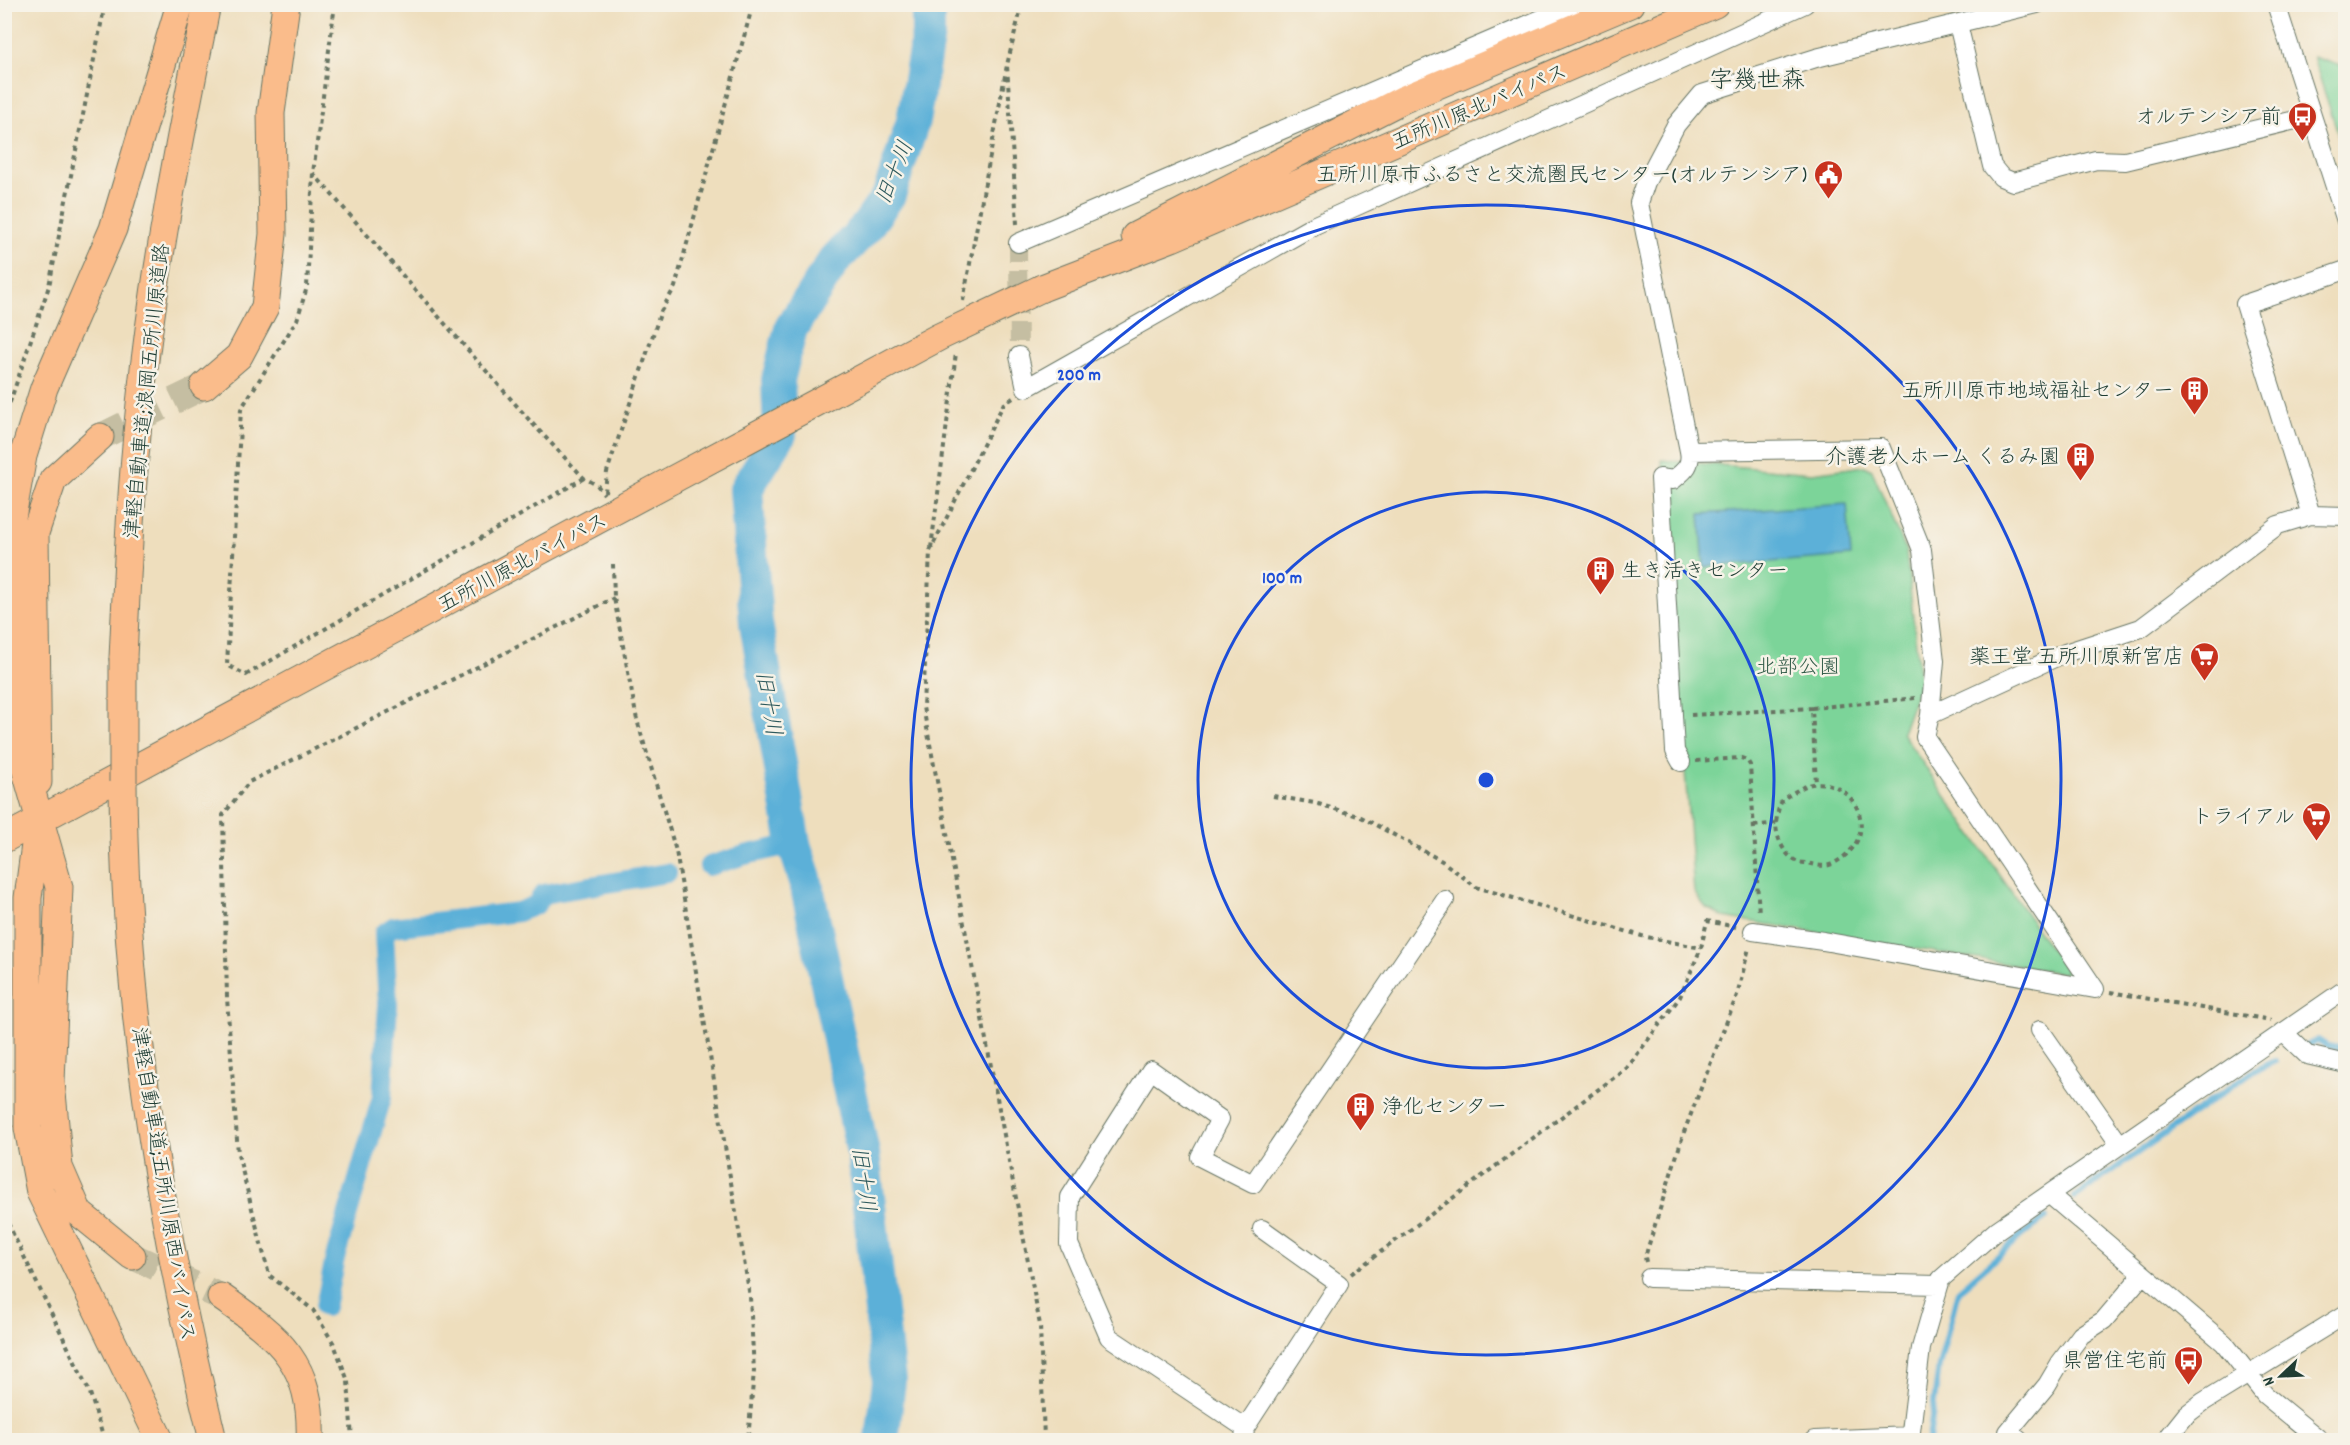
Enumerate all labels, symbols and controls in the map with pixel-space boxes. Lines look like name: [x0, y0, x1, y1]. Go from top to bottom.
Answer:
street label: 五所川原北バイパス: [1388, 58, 1573, 159]
district label: 字幾世森: [1709, 65, 1805, 99]
bus stop icon: オルテンシア前: [2286, 100, 2318, 142]
place label: オルテンシア前: [2135, 104, 2281, 134]
water label: 旧十川: [870, 137, 923, 210]
public building icon: 五所川原市ふるさと交流圏民センター(オルテンシア): [1812, 158, 1844, 200]
place label: 五所川原市ふるさと交流圏民センター(オルテンシア): [1316, 162, 1807, 192]
street label: 津軽自動車道;浪岡五所川原道路: [119, 242, 179, 541]
text: 200 m: [1057, 364, 1101, 389]
building icon: 五所川原市地域福祉センター: [2179, 374, 2211, 416]
place label: 五所川原市地域福祉センター: [1902, 378, 2174, 408]
building icon: 介護老人ホーム くるみ園: [2065, 440, 2097, 482]
place label: 介護老人ホーム くるみ園: [1825, 444, 2060, 474]
street label: 五所川原北バイパス: [433, 507, 614, 622]
building icon: 生き活きセンター: [1584, 554, 1616, 596]
place label: 生き活きセンター: [1621, 558, 1788, 588]
text: 100 m: [1262, 567, 1302, 592]
supermarket icon: 薬王堂 五所川原新宮店: [2189, 640, 2221, 682]
place label: 薬王堂 五所川原新宮店: [1969, 644, 2184, 674]
park label: 北部公園: [1756, 654, 1840, 684]
water label: 旧十川: [746, 668, 788, 739]
centre of rings: [1476, 770, 1496, 790]
supermarket icon: トライアル: [2300, 800, 2332, 842]
place label: トライアル: [2192, 804, 2295, 834]
street label: 津軽自動車道;五所川原西バイパス: [121, 1025, 201, 1344]
building icon: 浄化センター: [1345, 1090, 1377, 1132]
place label: 浄化センター: [1382, 1094, 1507, 1124]
water label: 旧十川: [842, 1145, 881, 1214]
bus stop icon: 県営住宅前: [2172, 1344, 2204, 1386]
north arrow: [2251, 1346, 2311, 1406]
place label: 県営住宅前: [2062, 1348, 2167, 1378]
text: N: [2257, 1373, 2282, 1389]

